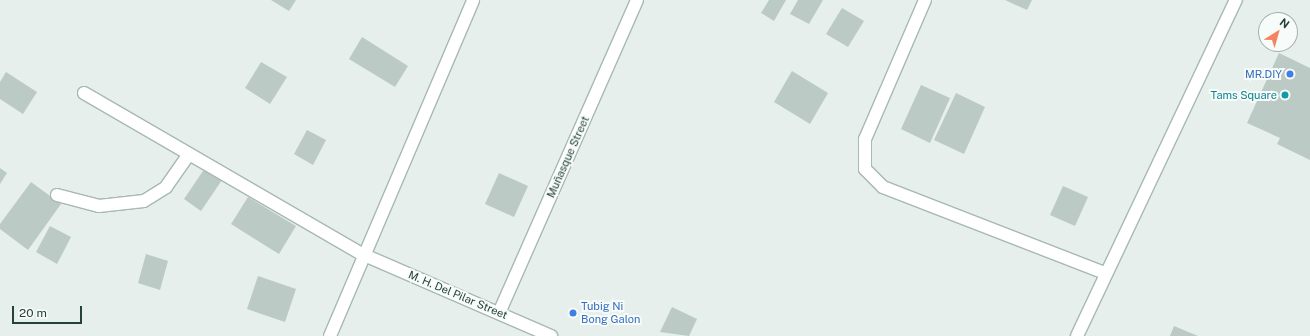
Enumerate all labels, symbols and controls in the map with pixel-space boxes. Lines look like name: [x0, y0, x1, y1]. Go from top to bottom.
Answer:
north arrow: [1258, 12, 1298, 52]
text: N: [1278, 16, 1292, 31]
place label: MR.DIY: [1245, 67, 1282, 81]
marker: MR.DIY: [1285, 69, 1295, 79]
place label: Tams Square: [1211, 88, 1277, 102]
marker: Tams Square: [1280, 90, 1290, 100]
street label: Muñasque Street: [544, 114, 592, 200]
street label: M. H. Del Pilar Street: [406, 268, 510, 322]
scale bar: [14, 298, 84, 324]
place label: Tubig Ni Bong Galon: [581, 300, 640, 326]
text: 20 m: [19, 306, 47, 320]
marker: Tubig Ni Bong Galon: [568, 308, 578, 318]

